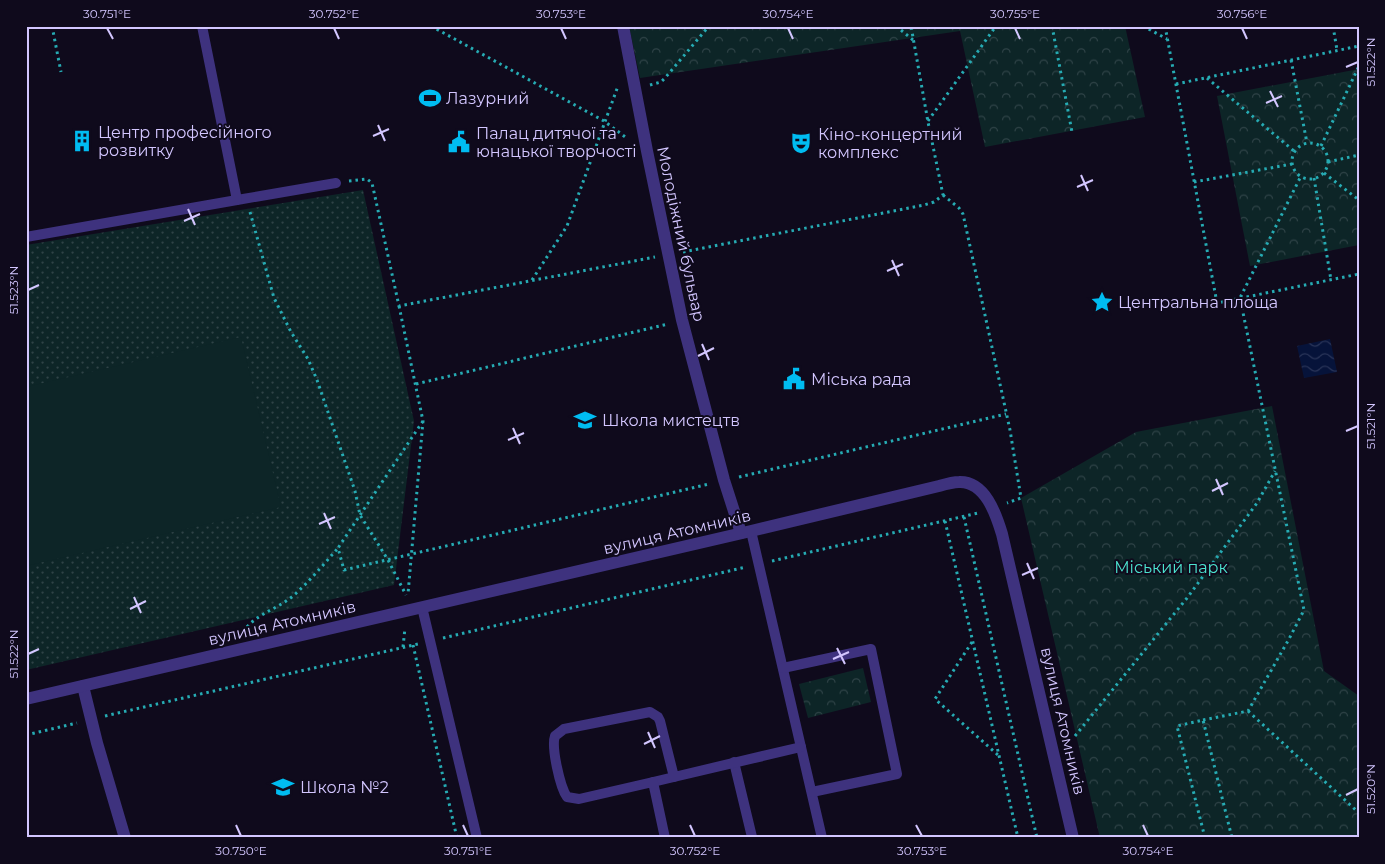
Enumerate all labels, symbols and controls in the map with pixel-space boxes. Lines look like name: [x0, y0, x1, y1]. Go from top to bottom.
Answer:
text: 30.751°E: [83, 6, 131, 21]
text: 30.752°E: [309, 6, 359, 21]
text: 30.753°E: [536, 6, 586, 21]
text: 30.754°E: [762, 6, 814, 21]
text: 30.755°E: [990, 6, 1040, 21]
text: 30.756°E: [1217, 6, 1267, 21]
text: 51.522°N: [1363, 38, 1378, 86]
sports icon: Лазурний: [417, 85, 443, 111]
place label: Лазурний: [446, 89, 529, 108]
place label: Центр професійного розвитку: [98, 123, 272, 160]
place label: Палац дитячої та юнацької творчості: [476, 124, 637, 161]
place label: Кіно-концертний комплекс: [818, 125, 963, 162]
building icon: Центр професійного розвитку: [69, 128, 95, 154]
public building icon: Палац дитячої та юнацької творчості: [446, 129, 472, 155]
theatre icon: Кіно-концертний комплекс: [788, 130, 814, 156]
street label: Молодіжний бульвар: [653, 145, 709, 323]
text: 51.523°N: [6, 266, 21, 314]
place icon: Центральна площа: [1089, 289, 1115, 315]
place label: Центральна площа: [1118, 293, 1278, 312]
public building icon: Міська рада: [781, 366, 807, 392]
place label: Міська рада: [811, 370, 911, 389]
text: 51.521°N: [1363, 403, 1378, 449]
school or university icon: Школа мистецтв: [572, 407, 598, 433]
place label: Школа мистецтв: [602, 411, 740, 430]
street label: вулиця Атомників: [601, 506, 753, 558]
park label: Міський парк: [1114, 558, 1229, 577]
street label: вулиця Атомників: [206, 597, 358, 649]
text: 51.522°N: [6, 630, 21, 678]
street label: вулиця Атомників: [1037, 645, 1089, 797]
text: 51.520°N: [1363, 764, 1378, 814]
school or university icon: Школа №2: [270, 774, 296, 800]
place label: Школа №2: [300, 778, 389, 797]
text: 30.750°E: [215, 843, 267, 858]
text: 30.751°E: [444, 843, 492, 858]
text: 30.752°E: [670, 843, 720, 858]
text: 30.753°E: [897, 843, 947, 858]
text: 30.754°E: [1122, 843, 1174, 858]

